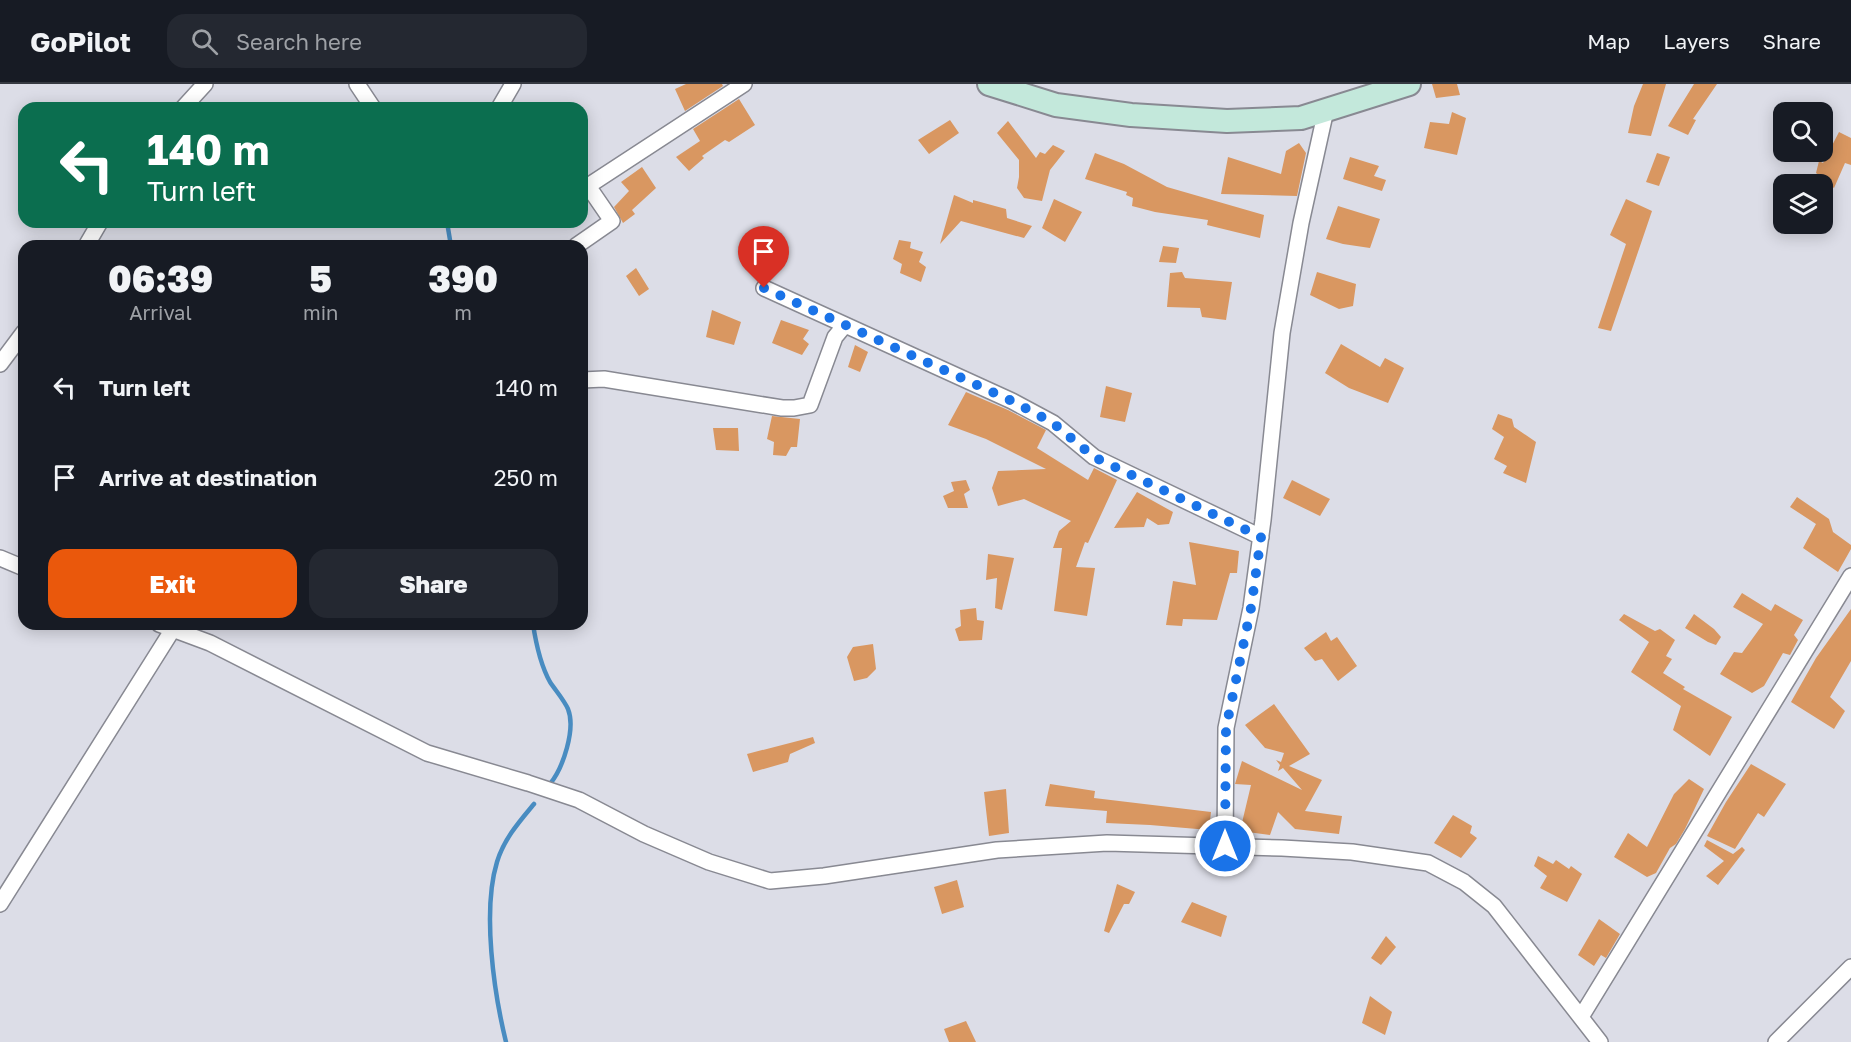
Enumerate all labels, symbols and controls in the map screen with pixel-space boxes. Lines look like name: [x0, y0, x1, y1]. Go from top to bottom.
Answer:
search box: [167, 14, 587, 68]
text: GoPilot: [30, 25, 131, 58]
icon: search: [188, 25, 221, 58]
text: Search here: [236, 28, 362, 55]
text: Map: [1587, 28, 1630, 54]
text: Layers: [1663, 28, 1730, 54]
text: Share: [1763, 28, 1821, 54]
map controls: [1773, 102, 1833, 234]
button: search: [1773, 102, 1833, 162]
text: 140 m: [147, 124, 269, 174]
icon: left: [48, 126, 126, 204]
button: layers: [1773, 174, 1833, 234]
text: Turn left: [147, 175, 256, 207]
pin: [738, 226, 789, 288]
icon: arrive: [747, 235, 780, 268]
text: 06:39: [108, 257, 213, 300]
text: 5: [309, 257, 332, 300]
text: 390: [428, 257, 498, 300]
text: Arrival: [129, 300, 192, 324]
text: min: [303, 300, 338, 324]
text: m: [454, 300, 472, 324]
icon: left: [48, 371, 81, 404]
text: Turn left: [99, 374, 190, 401]
text: 140 m: [495, 374, 558, 401]
icon: arrive: [48, 461, 81, 494]
text: Arrive at destination: [99, 464, 317, 491]
text: 250 m: [494, 464, 558, 491]
button: Exit: [48, 549, 297, 618]
button: Share: [309, 549, 558, 618]
position arrow: [1193, 814, 1257, 878]

